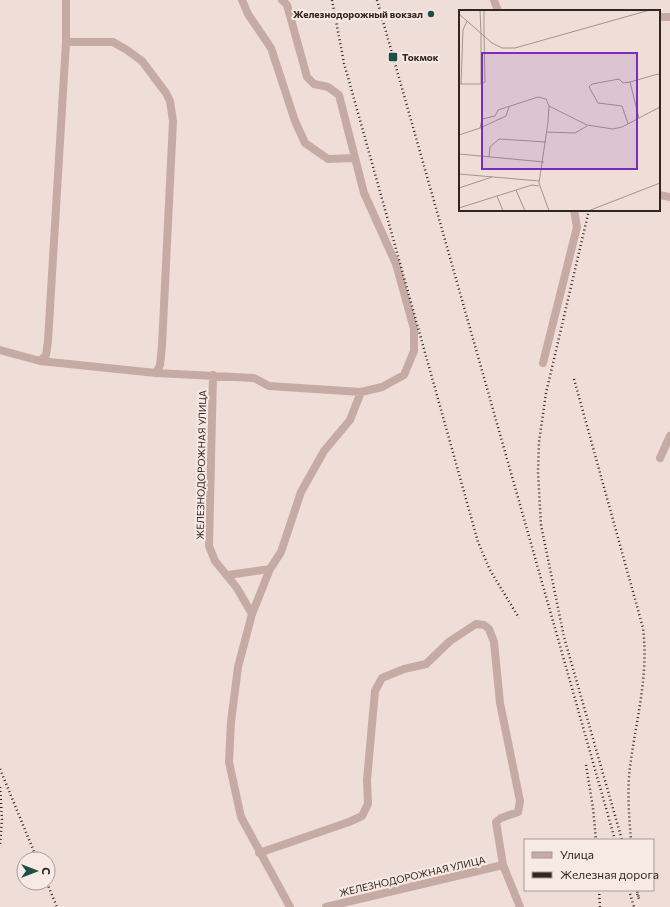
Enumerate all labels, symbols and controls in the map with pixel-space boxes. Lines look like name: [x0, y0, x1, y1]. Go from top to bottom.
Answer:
place label: Железнодорожный вокзал: [293, 8, 423, 20]
marker: Железнодорожный вокзал: [426, 9, 436, 19]
inset map: [459, 10, 660, 211]
marker: Токмок: [387, 51, 399, 63]
place label: Токмок: [402, 51, 439, 63]
street label: ЖЕЛЕЗНОДОРОЖНАЯ УЛИЦА: [194, 390, 208, 540]
legend: [524, 839, 654, 891]
text: Улица: [560, 847, 594, 861]
north arrow: [16, 851, 56, 891]
street label: ЖЕЛЕЗНОДОРОЖНАЯ УЛИЦА: [338, 853, 486, 899]
text: С: [40, 867, 53, 875]
text: Железная дорога: [560, 867, 659, 881]

